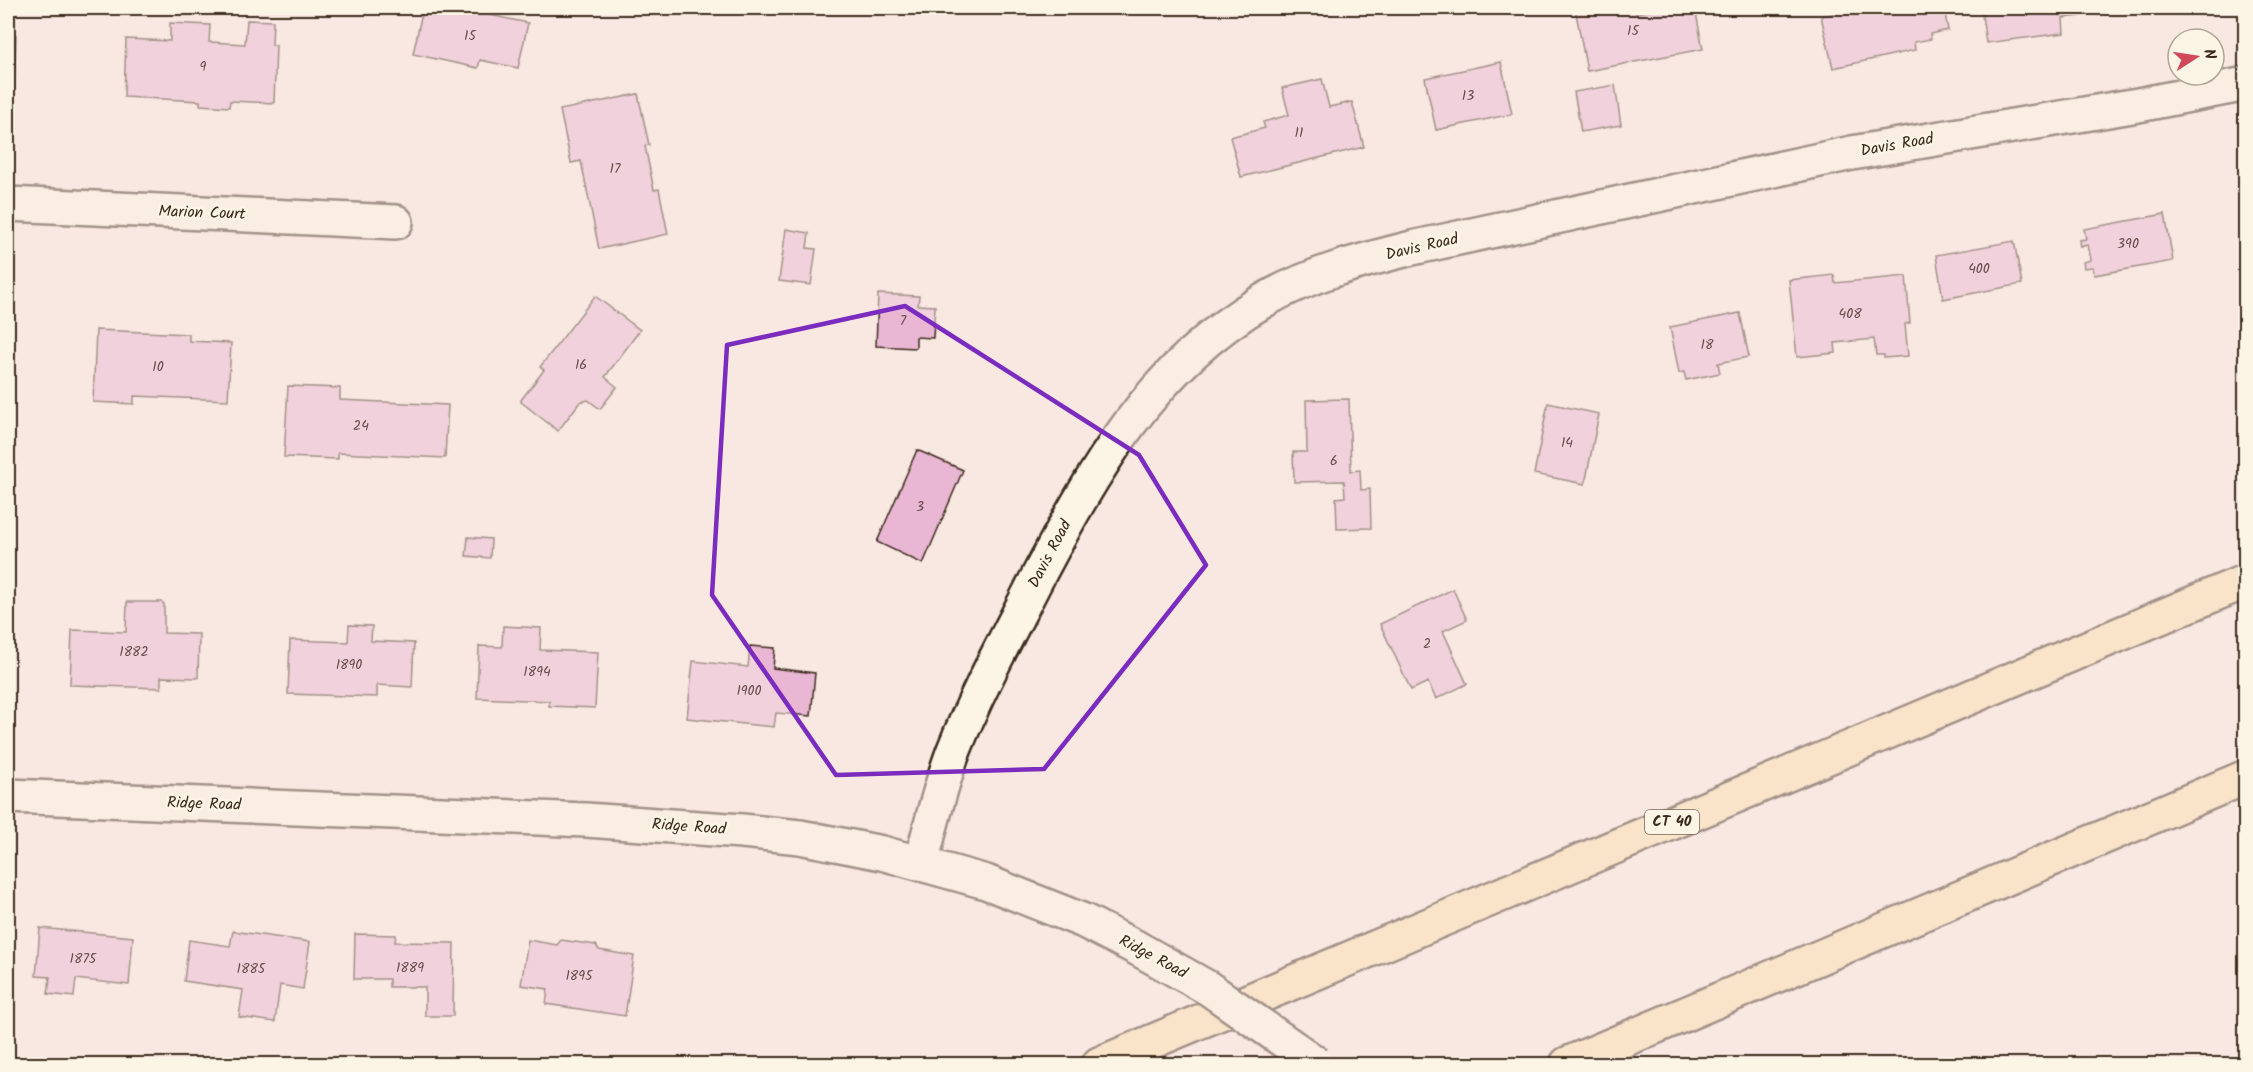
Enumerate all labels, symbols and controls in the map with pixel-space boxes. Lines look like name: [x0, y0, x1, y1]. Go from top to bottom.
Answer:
house number: 15: [1627, 20, 1640, 42]
house number: 15: [464, 25, 477, 47]
north arrow: [2166, 27, 2226, 87]
text: N: [2196, 47, 2222, 62]
house number: 9: [200, 56, 207, 78]
house number: 13: [1462, 85, 1474, 107]
house number: 11: [1295, 122, 1303, 144]
street label: Davis Road: [1859, 126, 1936, 164]
house number: 17: [610, 158, 621, 180]
street label: Marion Court: [158, 199, 247, 227]
street label: Davis Road: [1383, 226, 1462, 267]
house number: 390: [2117, 233, 2139, 255]
house number: 400: [1968, 258, 1990, 280]
house number: 408: [1838, 303, 1862, 325]
house number: 7: [900, 310, 907, 332]
house number: 18: [1701, 334, 1714, 356]
house number: 16: [575, 354, 587, 376]
house number: 10: [152, 356, 164, 378]
house number: 24: [353, 415, 369, 437]
house number: 14: [1561, 432, 1573, 454]
house number: 6: [1330, 450, 1338, 472]
house number: 3: [916, 496, 924, 518]
street label: Davis Road: [1022, 515, 1079, 592]
house number: 2: [1423, 633, 1431, 655]
house number: 1882: [119, 641, 149, 663]
house number: 1890: [336, 654, 362, 676]
house number: 1894: [523, 661, 551, 683]
house number: 1900: [736, 680, 762, 702]
street label: Ridge Road: [166, 790, 243, 818]
road number: CT 40: [1645, 810, 1699, 834]
street label: Ridge Road: [651, 812, 728, 842]
street label: Ridge Road: [1114, 928, 1193, 986]
house number: 1875: [70, 948, 98, 970]
house number: 1889: [396, 957, 424, 979]
house number: 1885: [237, 958, 267, 980]
house number: 1895: [565, 965, 594, 987]

